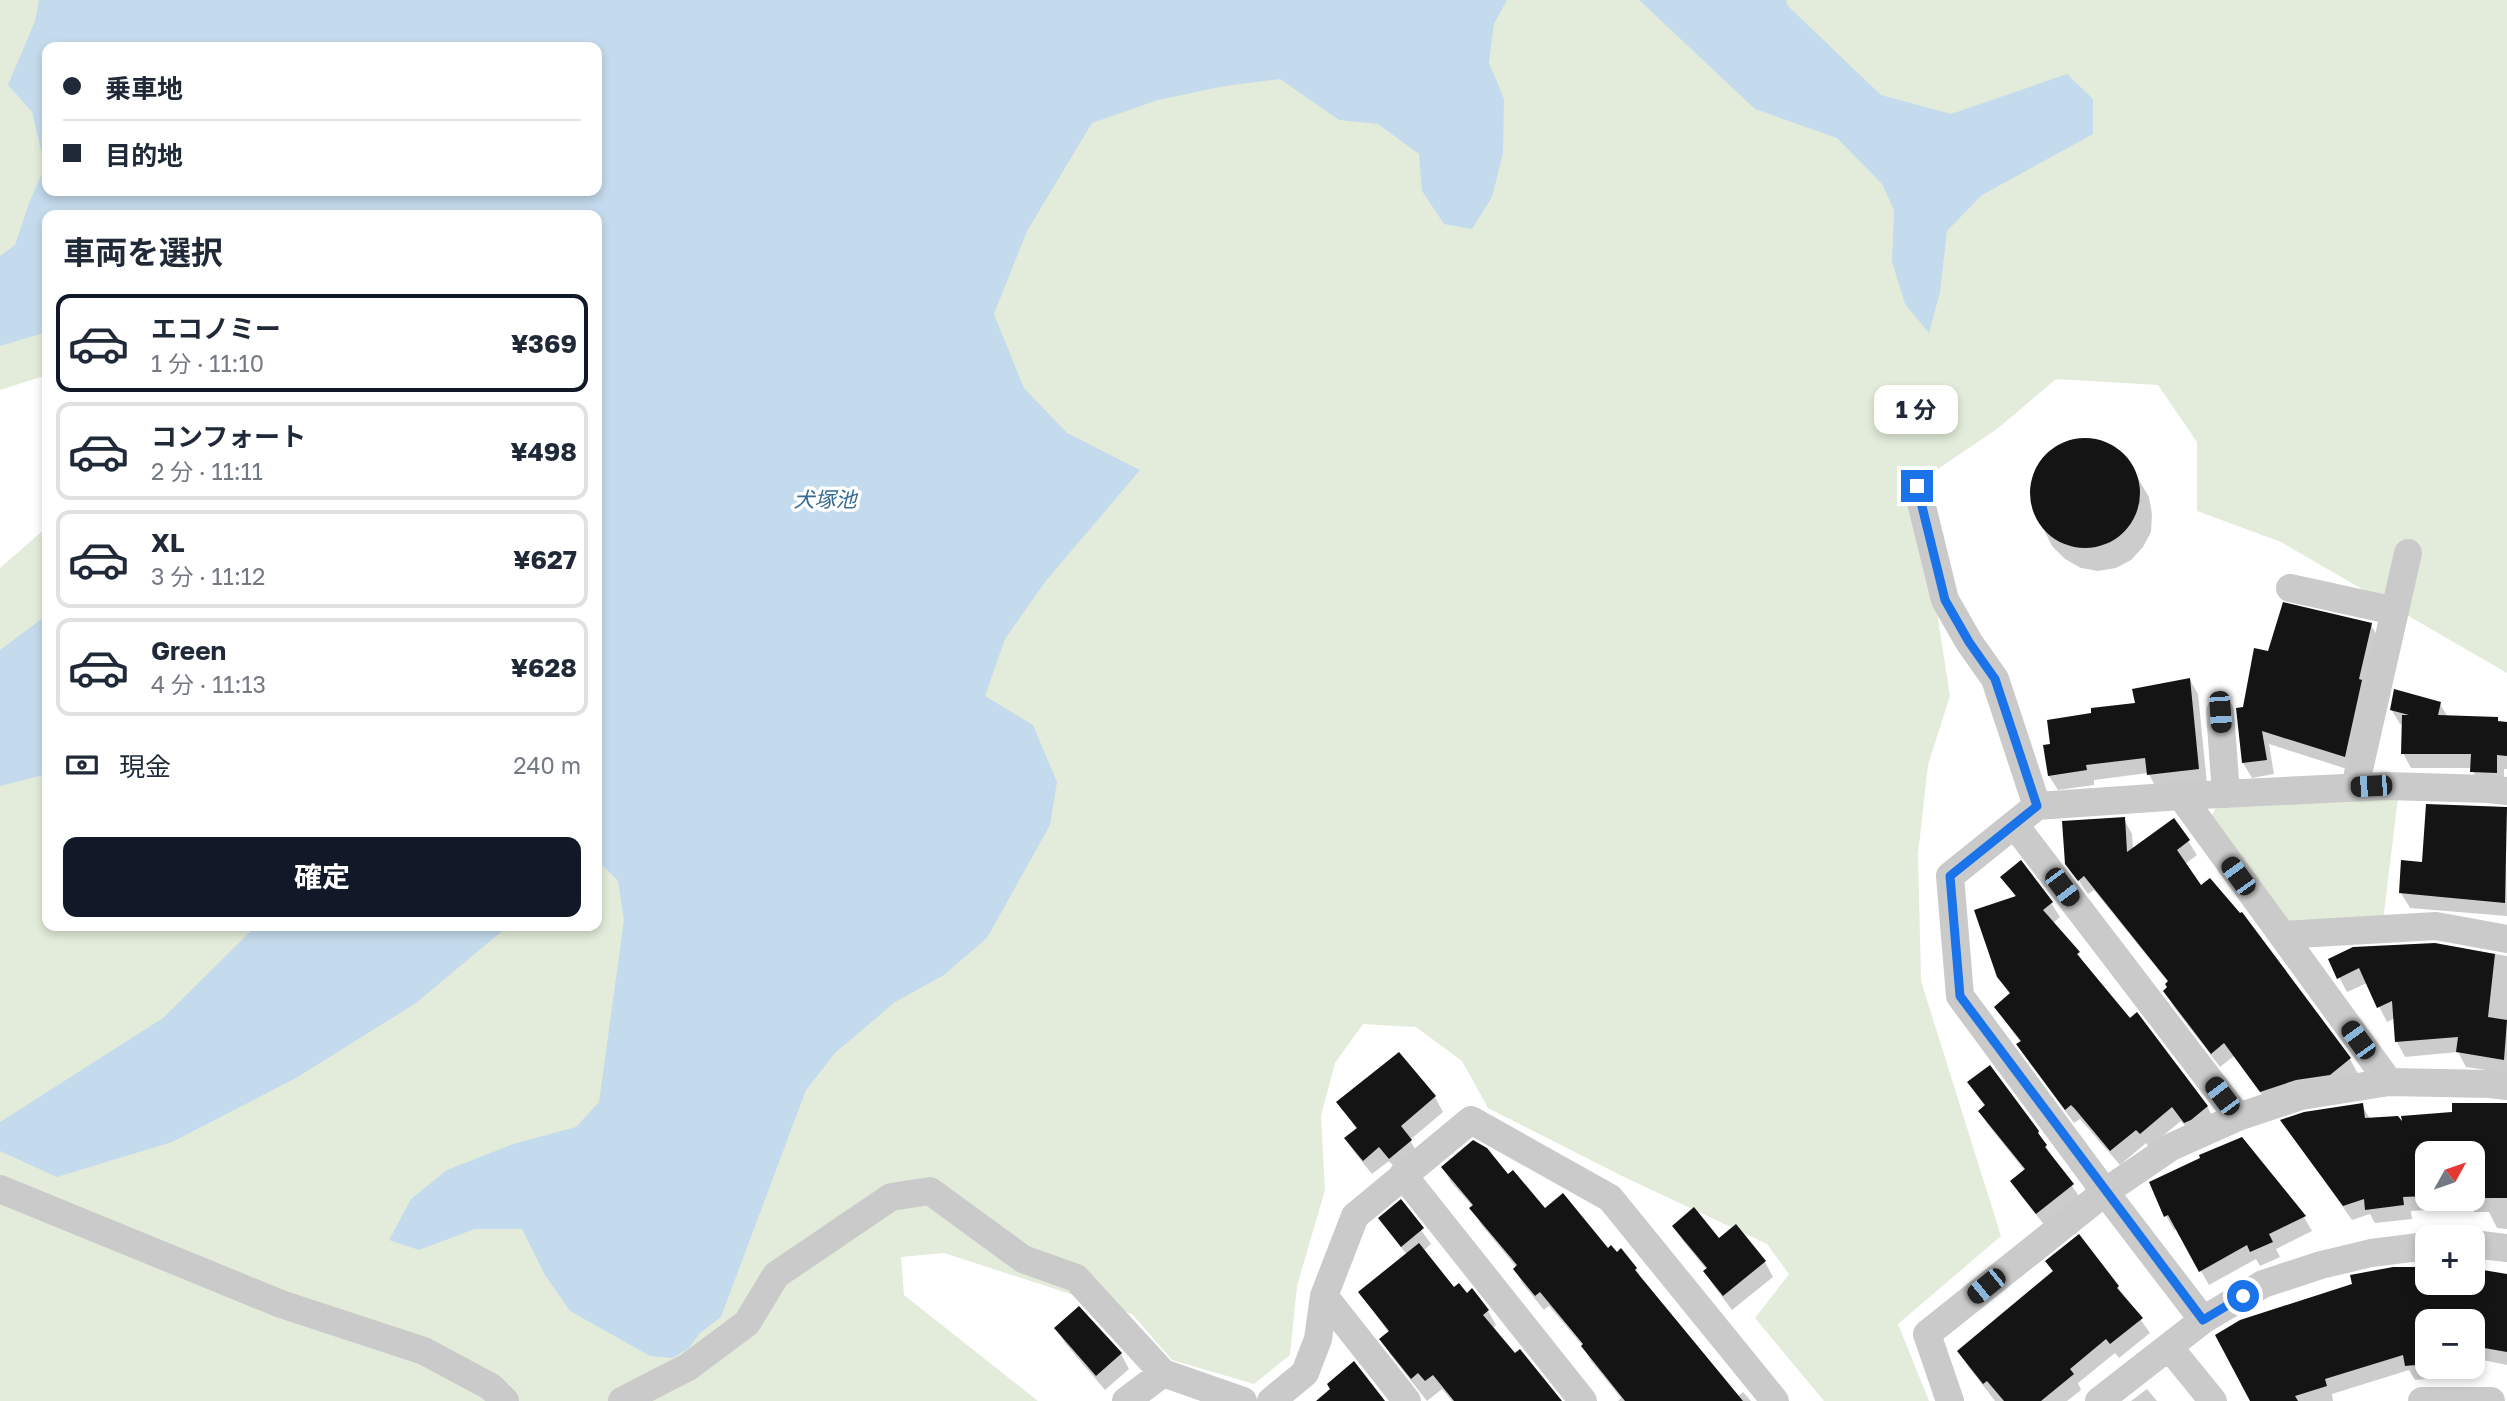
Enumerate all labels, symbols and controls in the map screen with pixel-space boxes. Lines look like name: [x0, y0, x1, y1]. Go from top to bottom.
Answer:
text: 乗車地: [105, 73, 183, 104]
text: 目的地: [105, 140, 183, 171]
text: 車両を選択: [63, 233, 223, 271]
icon: car: [67, 312, 130, 375]
text: エコノミー: [151, 313, 281, 344]
text: ¥369: [511, 328, 577, 359]
text: 1 分 · 11:10: [151, 349, 264, 377]
callout: 1 分: [1875, 384, 1959, 434]
text: 1 分: [1896, 395, 1936, 423]
icon: car: [67, 420, 130, 483]
text: コンフォート: [151, 421, 306, 452]
text: ¥498: [510, 436, 577, 467]
text: 2 分 · 11:11: [151, 457, 263, 485]
route end: [1901, 470, 1933, 502]
water label: 犬塚池: [794, 486, 858, 512]
text: XL: [151, 527, 185, 558]
icon: car: [67, 528, 130, 591]
text: ¥627: [513, 544, 577, 575]
text: 3 分 · 11:12: [151, 562, 265, 590]
text: Green: [151, 635, 226, 666]
icon: car: [67, 636, 130, 699]
text: ¥628: [511, 652, 577, 683]
text: 4 分 · 11:13: [151, 670, 266, 698]
car: [2209, 690, 2232, 734]
icon: cash: [63, 746, 101, 784]
text: 現金: [119, 751, 171, 782]
text: 240 m: [513, 751, 581, 779]
car: [2350, 774, 2393, 798]
button: 確定: [63, 837, 581, 917]
car: [2218, 853, 2259, 899]
car: [2041, 864, 2084, 910]
car: [2338, 1017, 2379, 1063]
car: [2201, 1073, 2244, 1119]
north arrow: [2415, 1141, 2485, 1211]
map controls: [2415, 1141, 2485, 1379]
button: +: [2415, 1225, 2485, 1295]
car: [1964, 1265, 2009, 1307]
route start: [2227, 1280, 2259, 1312]
button: −: [2415, 1309, 2485, 1379]

